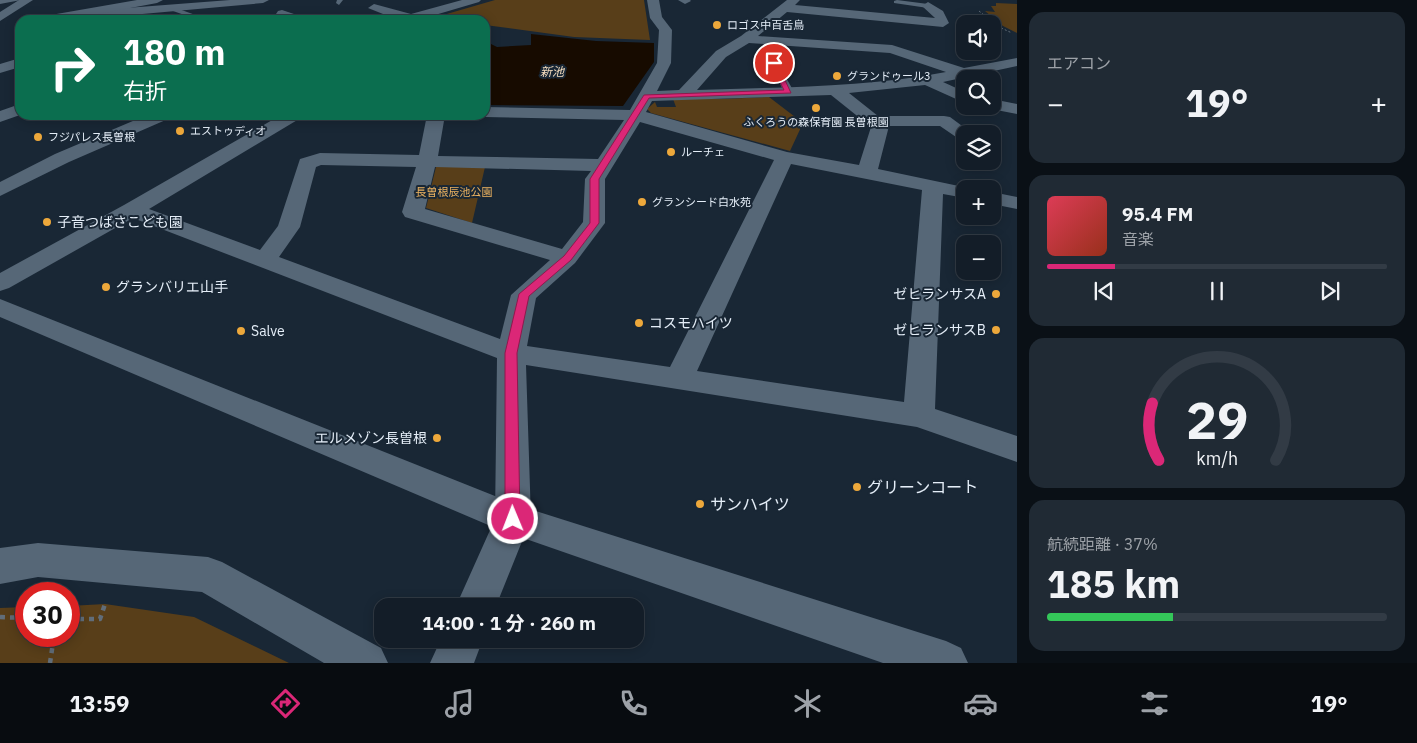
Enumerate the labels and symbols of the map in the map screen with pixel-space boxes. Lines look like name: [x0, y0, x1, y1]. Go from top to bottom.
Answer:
place label: ロゴス中百舌鳥: [727, 18, 804, 32]
marker: ロゴス中百舌鳥: [711, 19, 723, 31]
pin: [753, 42, 795, 84]
water label: 新池: [540, 64, 565, 79]
place label: グランドゥール3: [847, 69, 931, 83]
marker: グランドゥール3: [831, 70, 843, 82]
marker: ふくろうの森保育園 長曽根園: [810, 102, 822, 114]
place label: ふくろうの森保育園 長曽根園: [743, 115, 889, 129]
place label: エストゥディオ: [190, 124, 266, 138]
marker: エストゥディオ: [174, 125, 186, 137]
place label: フジパレス長曽根: [48, 130, 135, 144]
marker: フジパレス長曽根: [32, 131, 44, 143]
place label: ルーチェ: [681, 145, 725, 159]
marker: ルーチェ: [665, 146, 677, 158]
park label: 長曽根辰池公園: [416, 185, 493, 199]
place label: グランシード白水苑: [652, 195, 751, 209]
marker: グランシード白水苑: [636, 196, 648, 208]
place label: 子音つばさこども園: [57, 213, 183, 231]
marker: 子音つばさこども園: [41, 216, 53, 228]
place label: グランバリエ山手: [116, 278, 228, 296]
marker: グランバリエ山手: [100, 281, 112, 293]
place label: ゼヒランサスA: [893, 285, 986, 303]
marker: ゼヒランサスA: [990, 288, 1002, 300]
place label: コスモハイツ: [649, 314, 733, 332]
marker: コスモハイツ: [633, 317, 645, 329]
place label: ゼヒランサスB: [893, 321, 986, 339]
place label: Salve: [251, 322, 285, 340]
marker: ゼヒランサスB: [990, 324, 1002, 336]
marker: Salve: [235, 325, 247, 337]
place label: エルメゾン長曽根: [315, 429, 427, 447]
marker: エルメゾン長曽根: [431, 432, 443, 444]
place label: グリーンコート: [867, 477, 978, 497]
marker: グリーンコート: [851, 481, 863, 493]
position arrow: [486, 492, 538, 544]
place label: サンハイツ: [710, 494, 790, 514]
marker: サンハイツ: [694, 498, 706, 510]
speed limit sign: 30: [15, 582, 80, 647]

